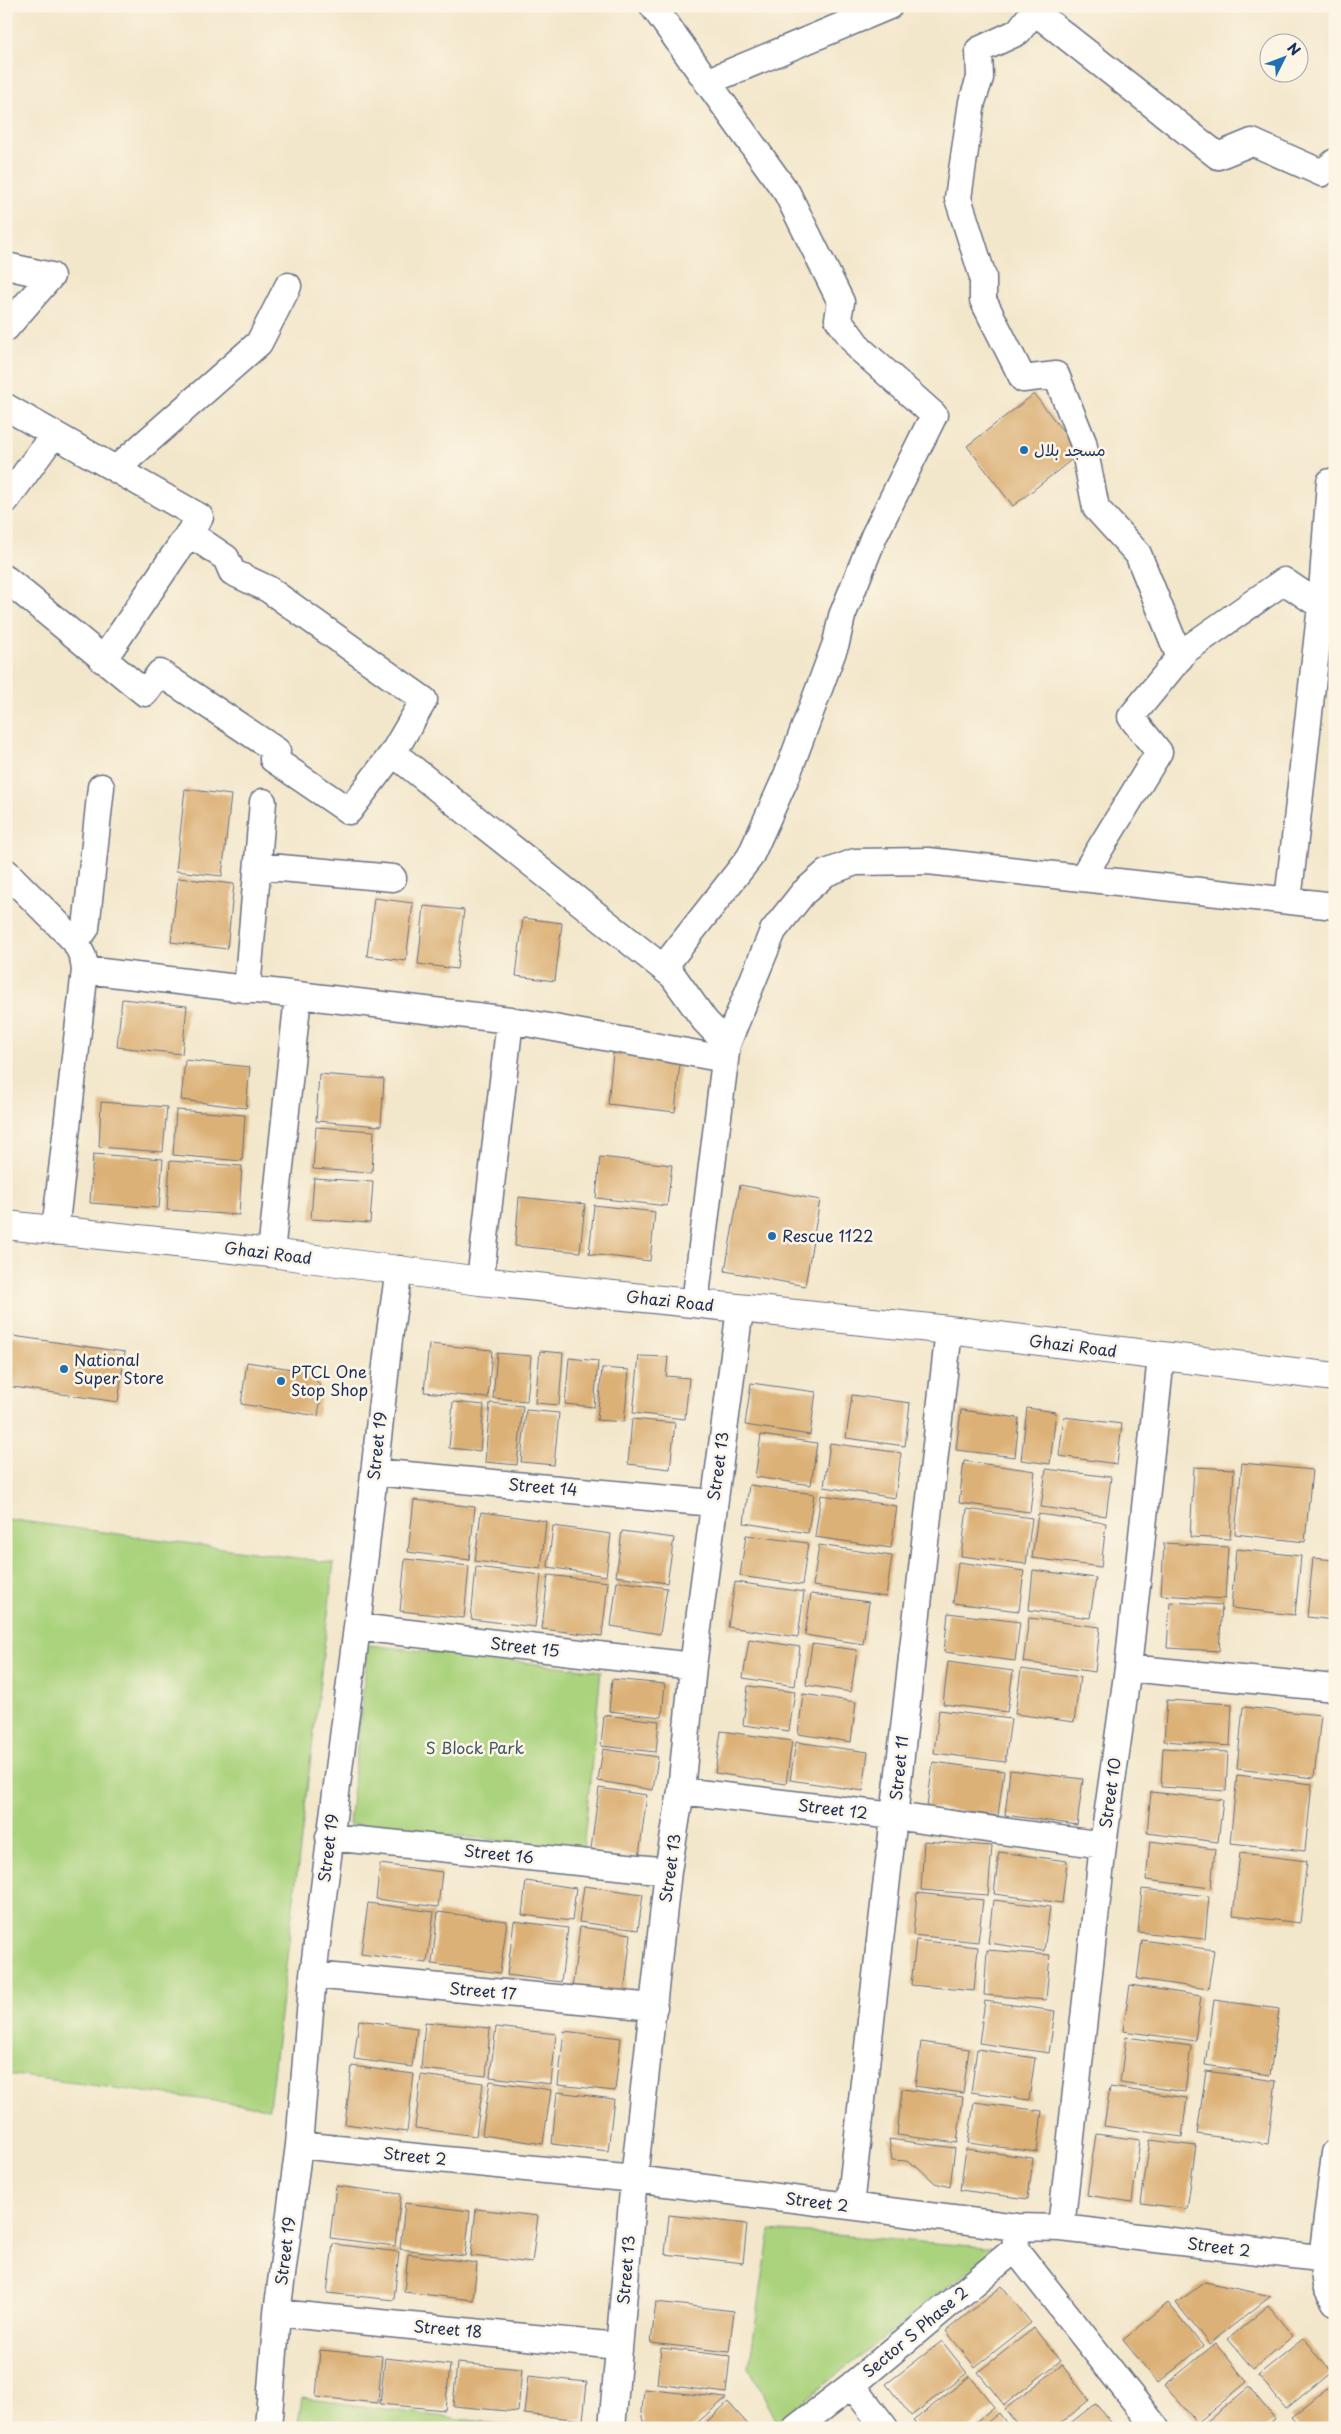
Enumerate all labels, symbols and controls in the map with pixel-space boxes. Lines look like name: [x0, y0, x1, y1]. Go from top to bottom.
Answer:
north arrow: [1258, 32, 1308, 82]
text: N: [1283, 38, 1306, 60]
place label: مسجد بلال: [1034, 437, 1106, 461]
marker: مسجد بلال: [1018, 444, 1030, 456]
place label: Rescue 1122: [782, 1223, 874, 1247]
marker: Rescue 1122: [766, 1230, 778, 1242]
street label: Ghazi Road: [223, 1235, 313, 1269]
street label: Ghazi Road: [625, 1283, 715, 1317]
street label: Ghazi Road: [1028, 1328, 1118, 1362]
place label: National Super Store: [74, 1347, 164, 1389]
place label: PTCL One Stop Shop: [291, 1359, 368, 1401]
marker: National Super Store: [58, 1363, 70, 1375]
marker: PTCL One Stop Shop: [275, 1375, 287, 1387]
street label: Street 19: [360, 1410, 392, 1481]
street label: Street 13: [700, 1430, 734, 1502]
street label: Street 14: [507, 1471, 579, 1501]
street label: Street 15: [489, 1630, 561, 1662]
street label: Street 11: [883, 1734, 913, 1802]
park label: S Block Park: [426, 1735, 524, 1759]
street label: Street 10: [1092, 1756, 1126, 1830]
street label: Street 12: [797, 1792, 869, 1824]
street label: Street 19: [311, 1812, 343, 1883]
street label: Street 13: [652, 1832, 686, 1904]
street label: Street 16: [463, 1837, 535, 1869]
street label: Street 17: [448, 1975, 518, 2005]
street label: Street 2: [382, 2140, 448, 2170]
street label: Street 2: [784, 2185, 850, 2217]
street label: Street 19: [268, 2215, 300, 2286]
street label: Street 2: [1186, 2230, 1252, 2262]
street label: Street 13: [610, 2234, 640, 2306]
street label: Sector S Phase 2: [856, 2280, 972, 2383]
street label: Street 18: [413, 2313, 483, 2343]

